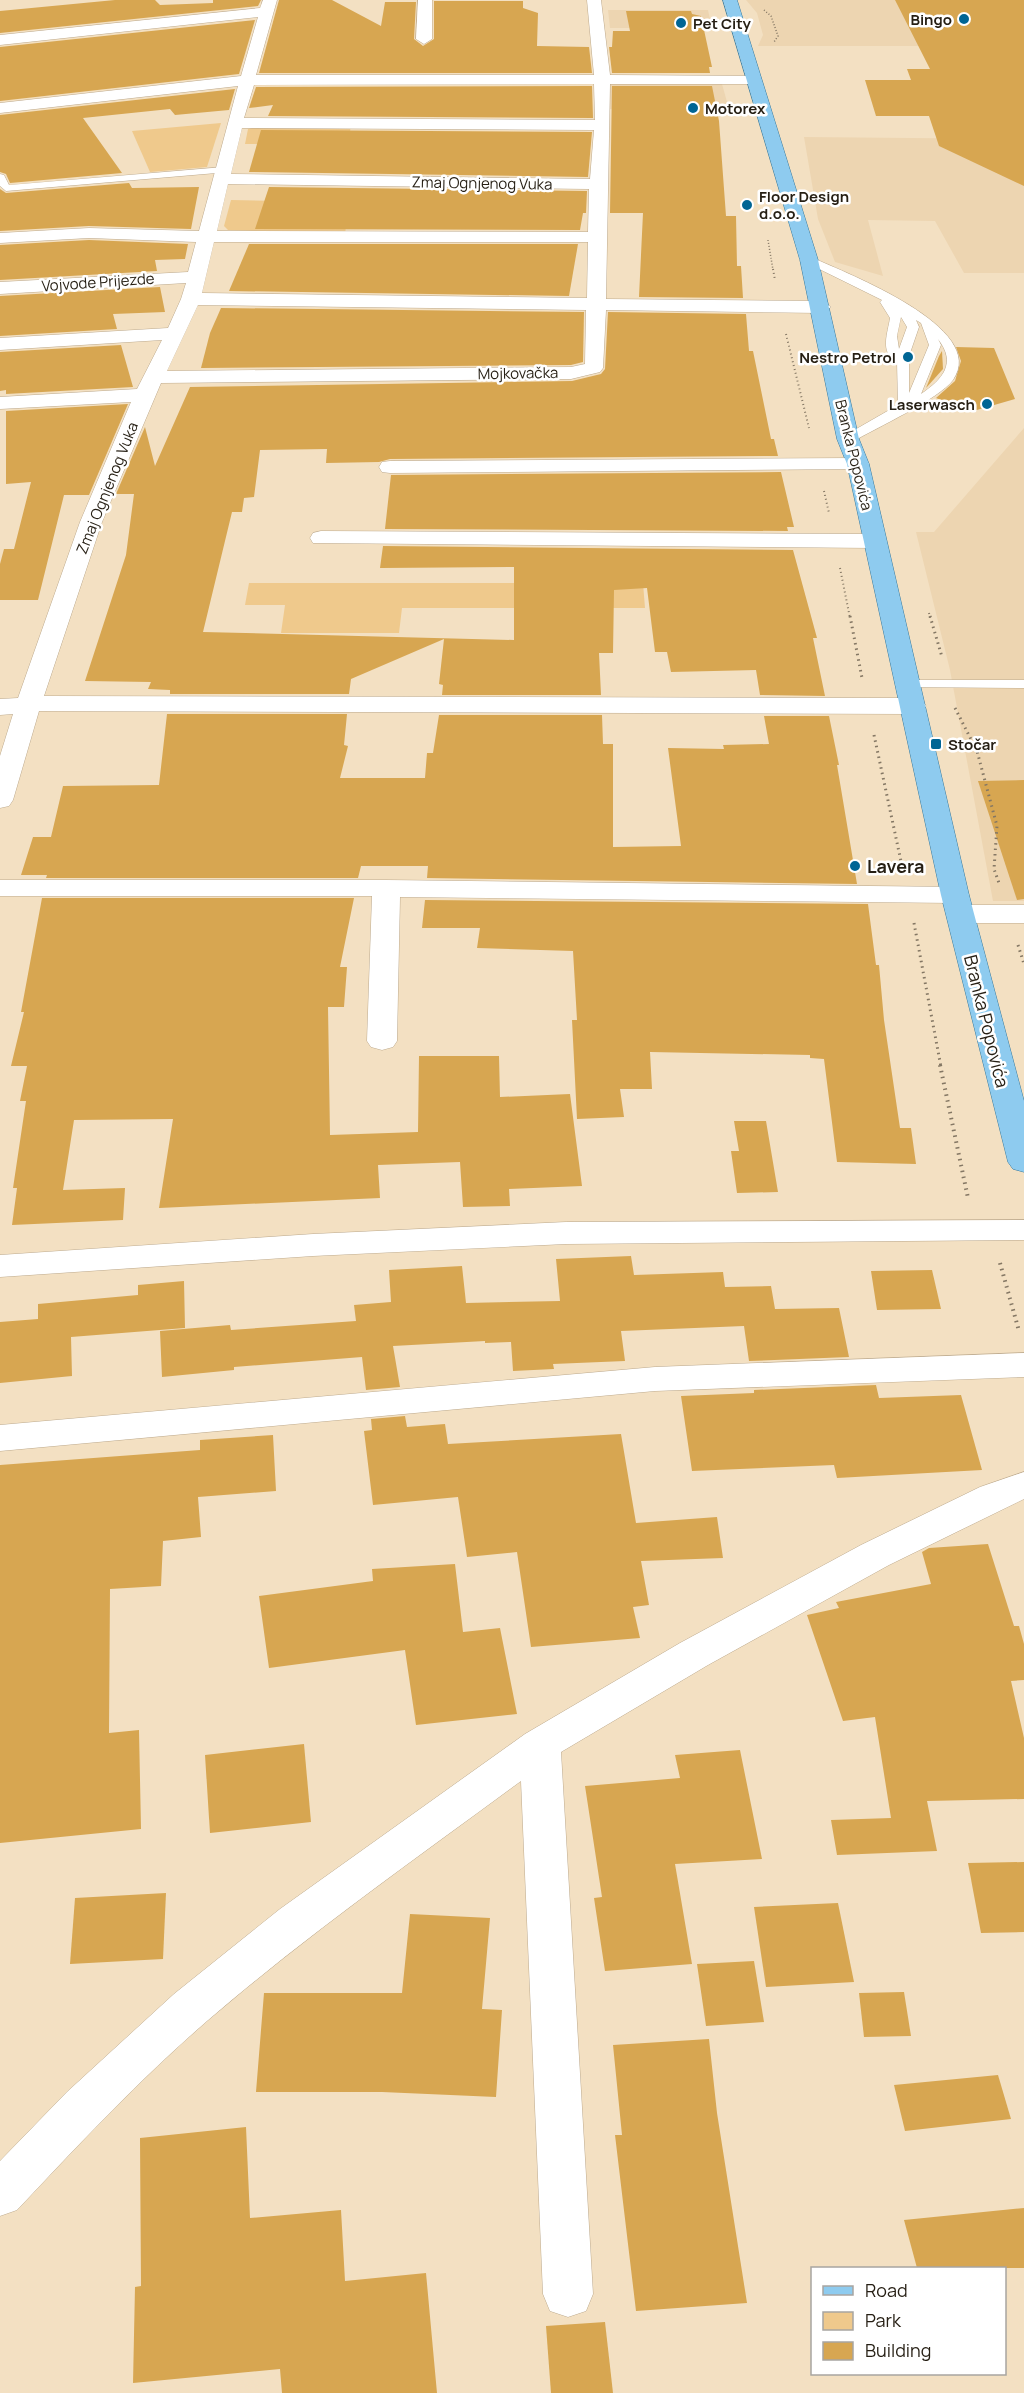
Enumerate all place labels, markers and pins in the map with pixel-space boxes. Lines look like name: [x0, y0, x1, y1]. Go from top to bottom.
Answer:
place label: Bingo: [910, 9, 952, 30]
marker: Bingo: [957, 12, 971, 26]
place label: Pet City: [693, 13, 752, 34]
marker: Pet City: [674, 16, 688, 30]
place label: Motorex: [705, 98, 766, 119]
marker: Motorex: [686, 101, 700, 115]
place label: Floor Design d.o.o.: [759, 186, 849, 224]
marker: Floor Design d.o.o.: [740, 198, 754, 212]
place label: Nestro Petrol: [799, 347, 896, 368]
marker: Nestro Petrol: [901, 350, 915, 364]
place label: Laserwasch: [889, 394, 975, 415]
marker: Laserwasch: [980, 397, 994, 411]
place label: Stočar: [948, 734, 996, 755]
marker: Stočar: [929, 737, 943, 751]
place label: Lavera: [867, 854, 924, 878]
marker: Lavera: [848, 859, 862, 873]

